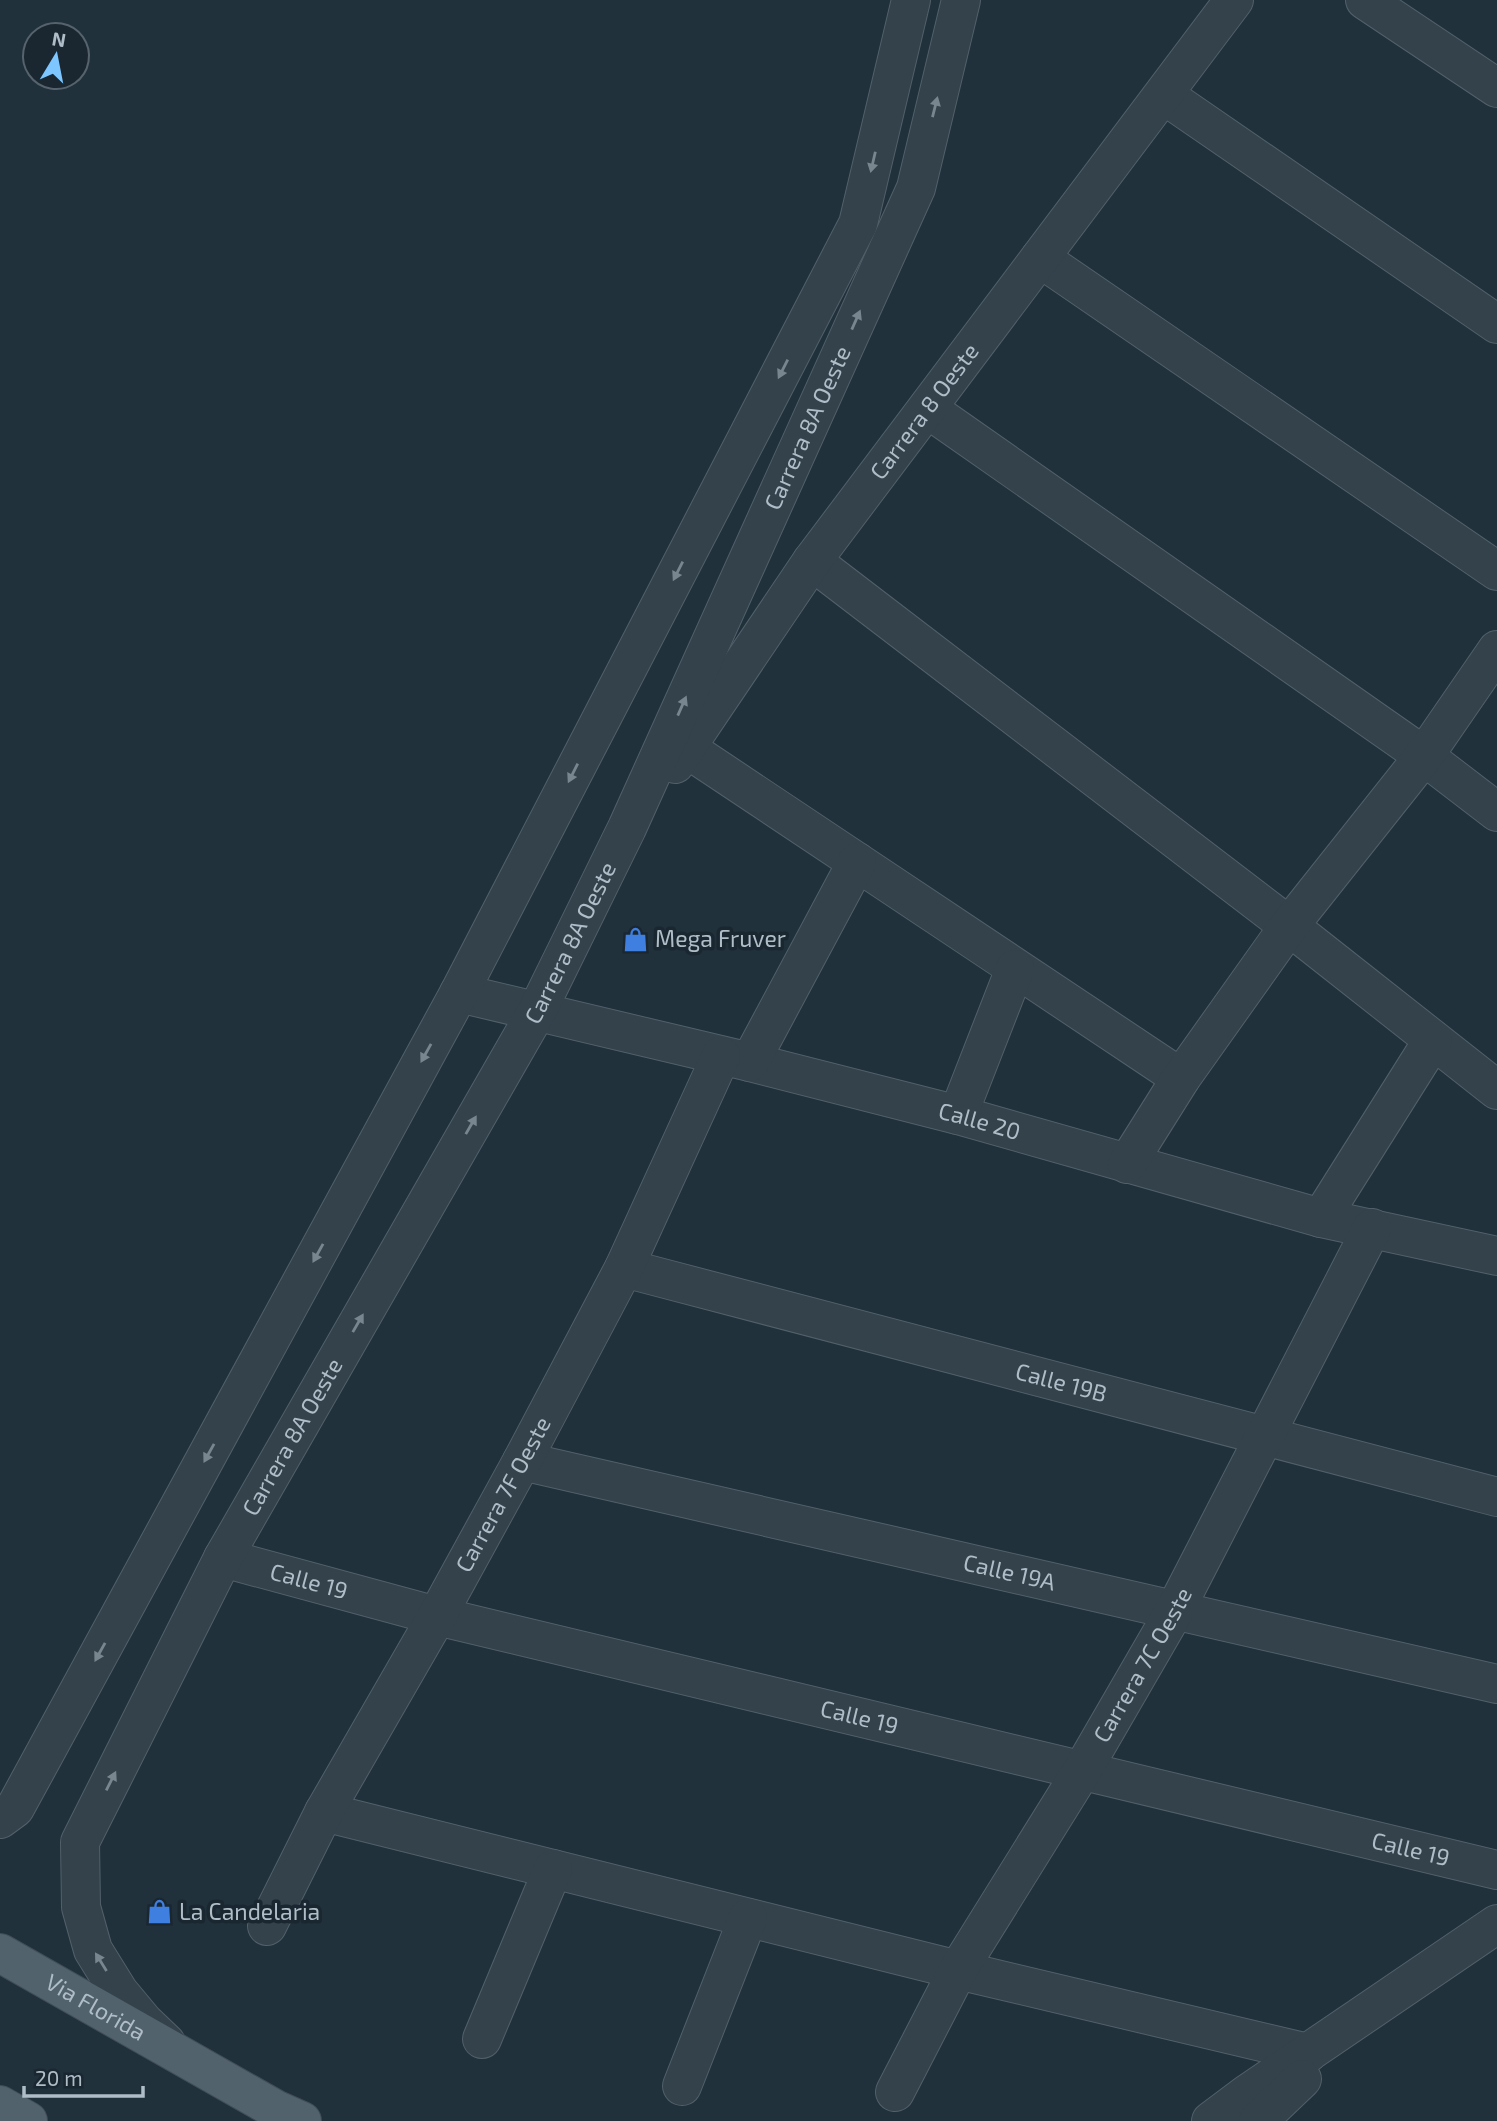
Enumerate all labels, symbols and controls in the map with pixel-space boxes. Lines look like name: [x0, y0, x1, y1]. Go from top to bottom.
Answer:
north arrow: [21, 21, 91, 91]
text: N: [50, 26, 68, 51]
one-way arrow: [930, 96, 941, 118]
one-way arrow: [867, 151, 878, 173]
one-way arrow: [850, 310, 862, 330]
street label: Carrera 8 Oeste: [864, 337, 984, 484]
street label: Carrera 8A Oeste: [758, 341, 856, 514]
one-way arrow: [777, 359, 789, 379]
one-way arrow: [672, 561, 684, 581]
one-way arrow: [676, 696, 688, 716]
one-way arrow: [568, 763, 579, 783]
street label: Carrera 8A Oeste: [518, 857, 621, 1028]
place label: Mega Fruver: [655, 924, 786, 952]
shop icon: Mega Fruver: [621, 925, 649, 953]
one-way arrow: [420, 1043, 432, 1063]
street label: Calle 20: [936, 1096, 1024, 1145]
one-way arrow: [465, 1115, 477, 1135]
one-way arrow: [312, 1243, 323, 1263]
one-way arrow: [352, 1313, 364, 1332]
street label: Carrera 8A Oeste: [235, 1353, 348, 1520]
street label: Calle 19B: [1013, 1356, 1110, 1407]
street label: Carrera 7F Oeste: [449, 1412, 556, 1577]
one-way arrow: [203, 1443, 215, 1462]
street label: Calle 19A: [961, 1547, 1059, 1596]
street label: Calle 19: [267, 1556, 351, 1604]
street label: Carrera 7C Oeste: [1087, 1582, 1197, 1747]
one-way arrow: [94, 1643, 106, 1662]
street label: Calle 19: [818, 1693, 901, 1739]
one-way arrow: [105, 1771, 116, 1791]
street label: Calle 19: [1369, 1826, 1453, 1871]
place label: La Candelaria: [179, 1897, 320, 1925]
shop icon: La Candelaria: [145, 1898, 173, 1926]
one-way arrow: [94, 1953, 107, 1972]
street label: Via Florida: [41, 1967, 151, 2046]
scale bar: [24, 2054, 144, 2098]
text: 20 m: [35, 2065, 83, 2090]

